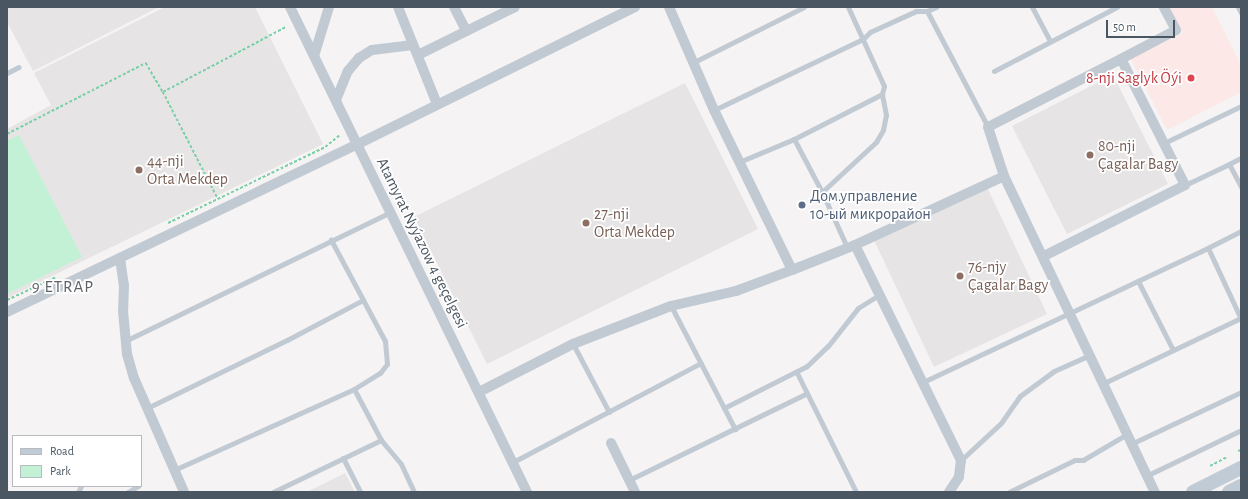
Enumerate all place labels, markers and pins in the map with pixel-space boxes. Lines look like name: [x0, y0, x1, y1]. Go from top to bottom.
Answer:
place label: 8-nji Saglyk Öýi: [1086, 68, 1182, 88]
marker: 8-nji Saglyk Öýi: [1185, 72, 1197, 84]
place label: 80-nji Çagalar Bagy: [1098, 136, 1178, 174]
marker: 80-nji Çagalar Bagy: [1085, 150, 1095, 160]
place label: 44-nji Orta Mekdep: [147, 151, 228, 189]
marker: 44-nji Orta Mekdep: [134, 165, 144, 175]
place label: Дом.управление 10-ый микрорайон: [810, 186, 931, 224]
marker: Дом.управление 10-ый микрорайон: [797, 200, 807, 210]
place label: 27-nji Orta Mekdep: [594, 204, 675, 242]
marker: 27-nji Orta Mekdep: [581, 218, 591, 228]
place label: 76-njy Çagalar Bagy: [968, 257, 1048, 295]
marker: 76-njy Çagalar Bagy: [955, 271, 965, 281]

